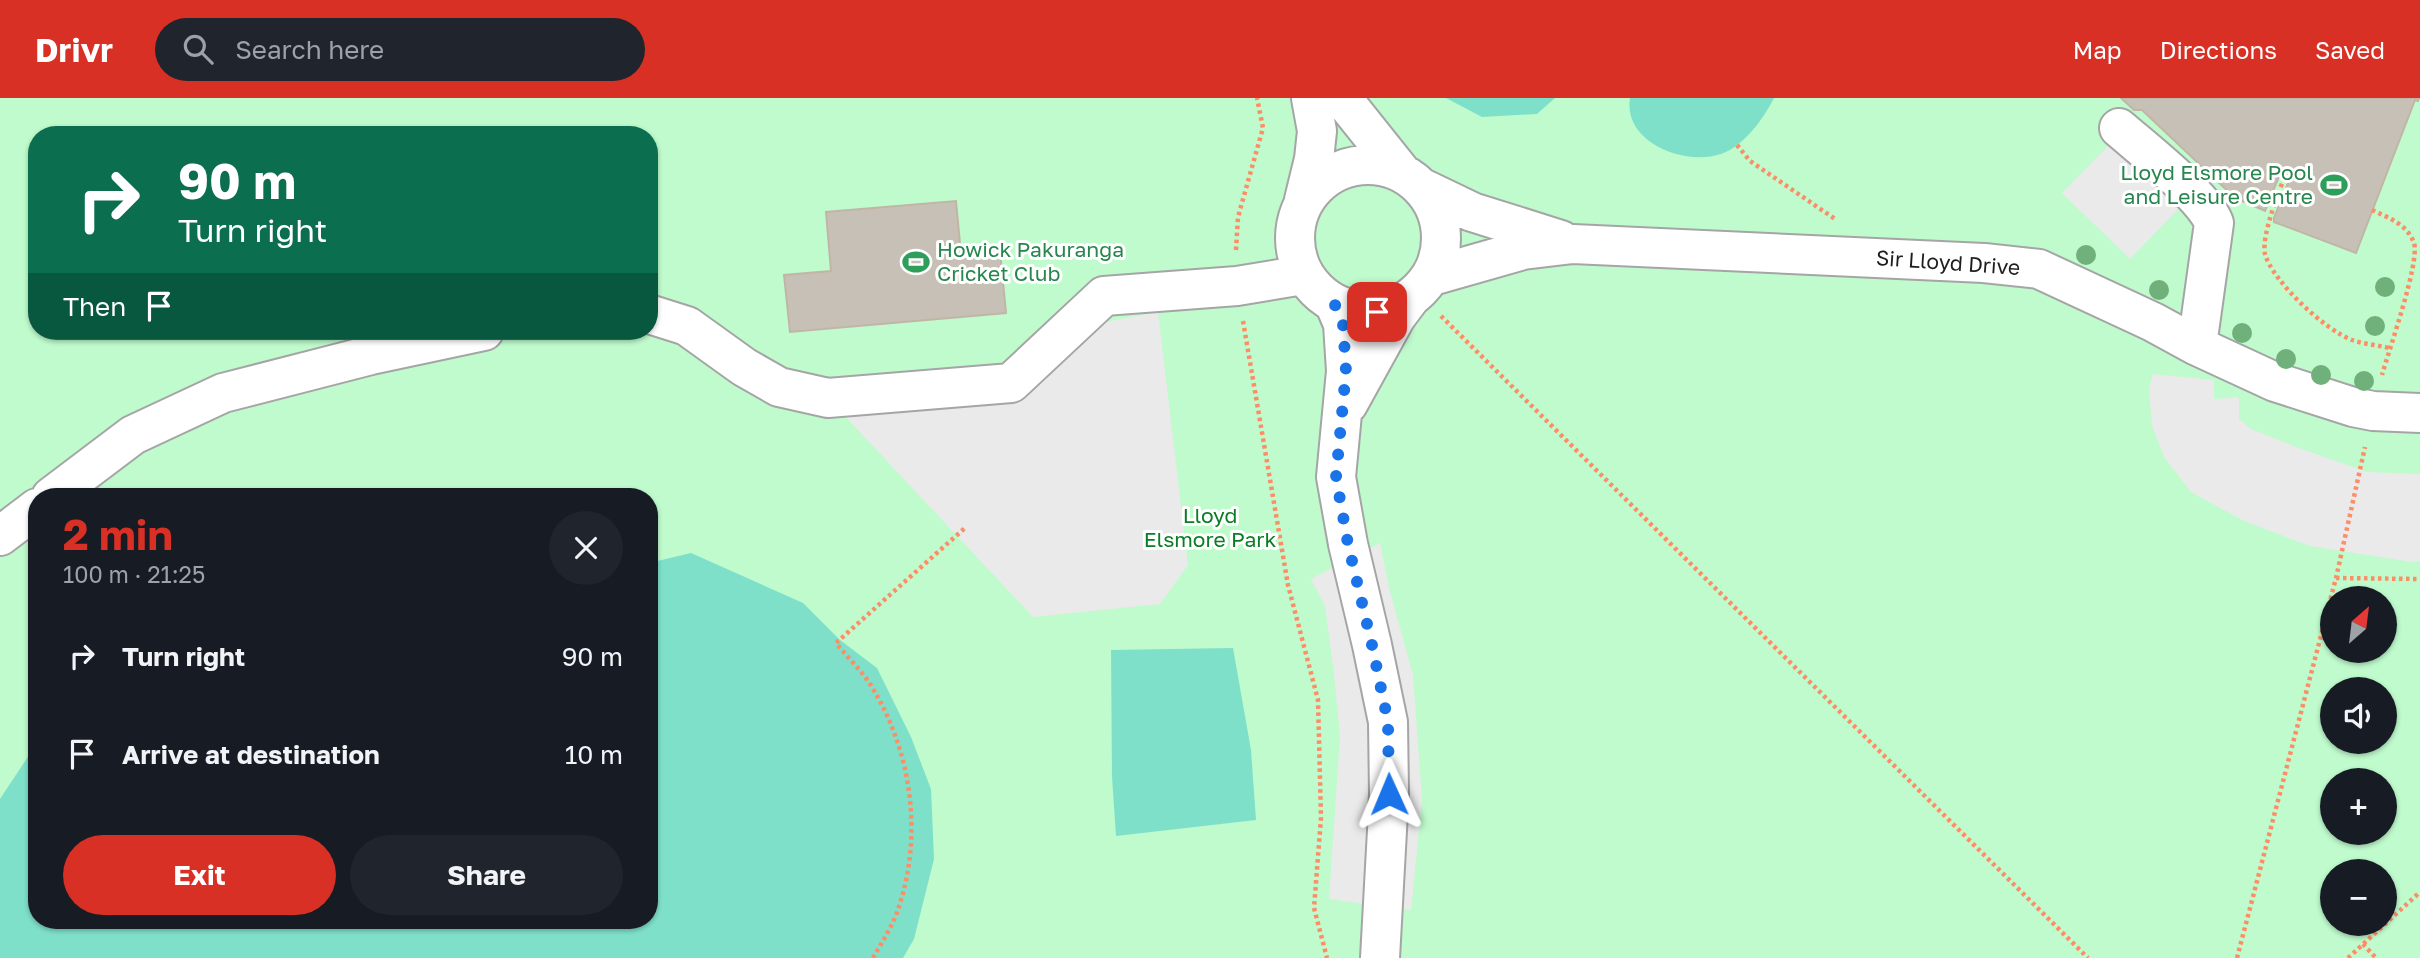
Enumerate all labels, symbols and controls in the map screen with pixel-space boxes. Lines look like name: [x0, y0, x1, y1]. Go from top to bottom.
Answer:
search box: [155, 18, 645, 81]
text: Drivr: [35, 30, 113, 69]
icon: search: [179, 30, 217, 68]
text: Search here: [235, 34, 384, 65]
text: Map: [2073, 35, 2122, 64]
text: Directions: [2160, 35, 2277, 64]
text: Saved: [2315, 35, 2385, 64]
text: 90 m: [178, 151, 296, 210]
icon: right: [63, 154, 154, 245]
place label: Lloyd Elsmore Pool and Leisure Centre: [2120, 159, 2313, 209]
sports icon: Lloyd Elsmore Pool and Leisure Centre: [2319, 170, 2349, 200]
text: Turn right: [178, 211, 327, 249]
place label: Howick Pakuranga Cricket Club: [937, 236, 1124, 286]
street label: Sir Lloyd Drive: [1875, 244, 2021, 280]
sports icon: Howick Pakuranga Cricket Club: [901, 247, 931, 277]
pin: [1347, 282, 1407, 342]
icon: arrive: [140, 287, 178, 325]
text: Then: [63, 291, 126, 322]
icon: arrive: [1358, 293, 1396, 331]
park label: Lloyd Elsmore Park: [1144, 502, 1276, 552]
text: 2 min: [63, 509, 173, 559]
button: close: [549, 511, 623, 585]
text: 100 m · 21:25: [63, 560, 205, 588]
north arrow: [2320, 586, 2398, 663]
map controls: [2320, 586, 2397, 936]
icon: right: [63, 637, 101, 675]
text: Turn right: [122, 641, 245, 672]
text: 90 m: [562, 641, 623, 672]
button: sound: [2320, 677, 2397, 754]
icon: arrive: [63, 735, 101, 773]
text: Arrive at destination: [122, 739, 380, 770]
text: 10 m: [565, 739, 623, 770]
position arrow: [1352, 757, 1426, 831]
button: +: [2320, 768, 2397, 845]
button: Exit: [63, 835, 336, 915]
button: Share: [350, 835, 623, 915]
button: −: [2320, 859, 2397, 936]

